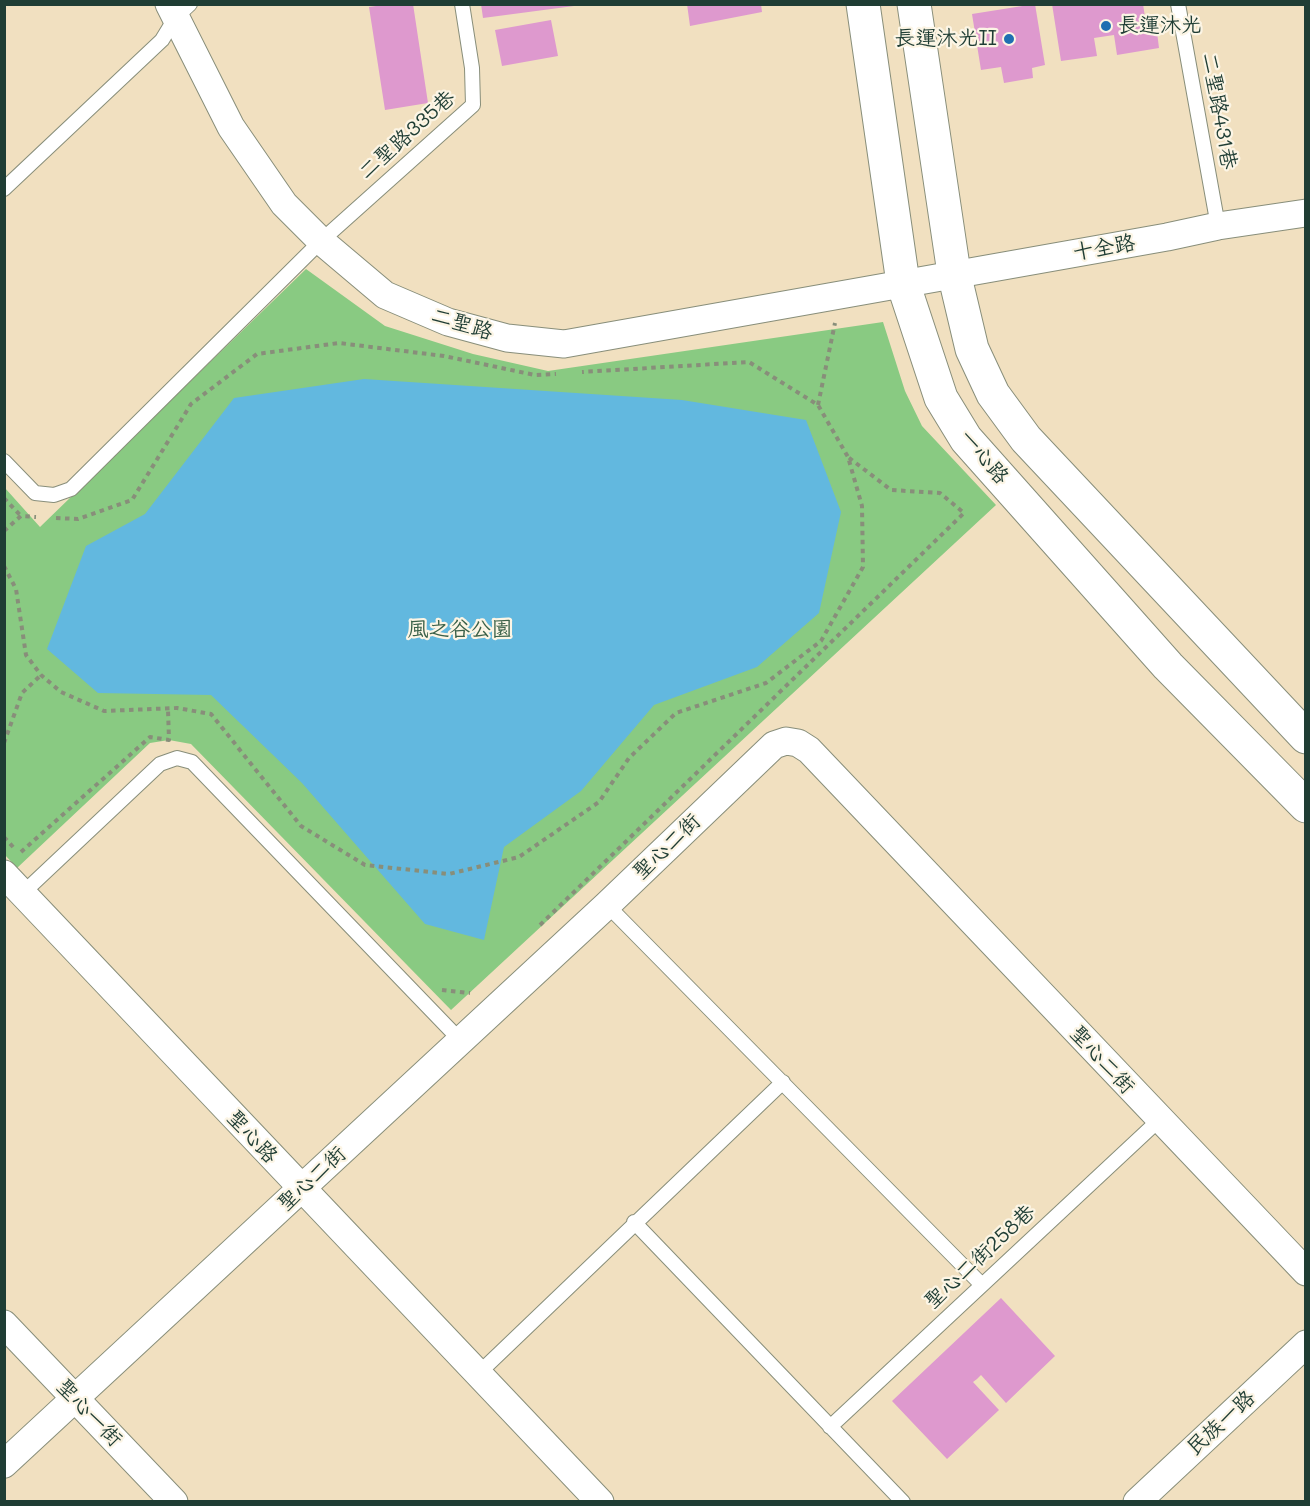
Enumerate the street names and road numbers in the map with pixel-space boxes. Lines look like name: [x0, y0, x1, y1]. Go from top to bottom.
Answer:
street label: 二聖路431巷: [1196, 51, 1242, 171]
street label: 二聖路335巷: [354, 85, 460, 185]
street label: 十全路: [1071, 230, 1137, 266]
street label: 二聖路: [428, 303, 496, 345]
street label: 一心路: [954, 425, 1014, 489]
street label: 聖心二街: [628, 809, 706, 885]
street label: 聖心二街: [1064, 1021, 1140, 1099]
street label: 聖心路: [221, 1105, 283, 1169]
street label: 聖心二街: [273, 1141, 351, 1217]
street label: 聖心二街258巷: [920, 1199, 1040, 1315]
street label: 聖心一街: [51, 1374, 127, 1452]
street label: 民族一路: [1182, 1385, 1260, 1461]

